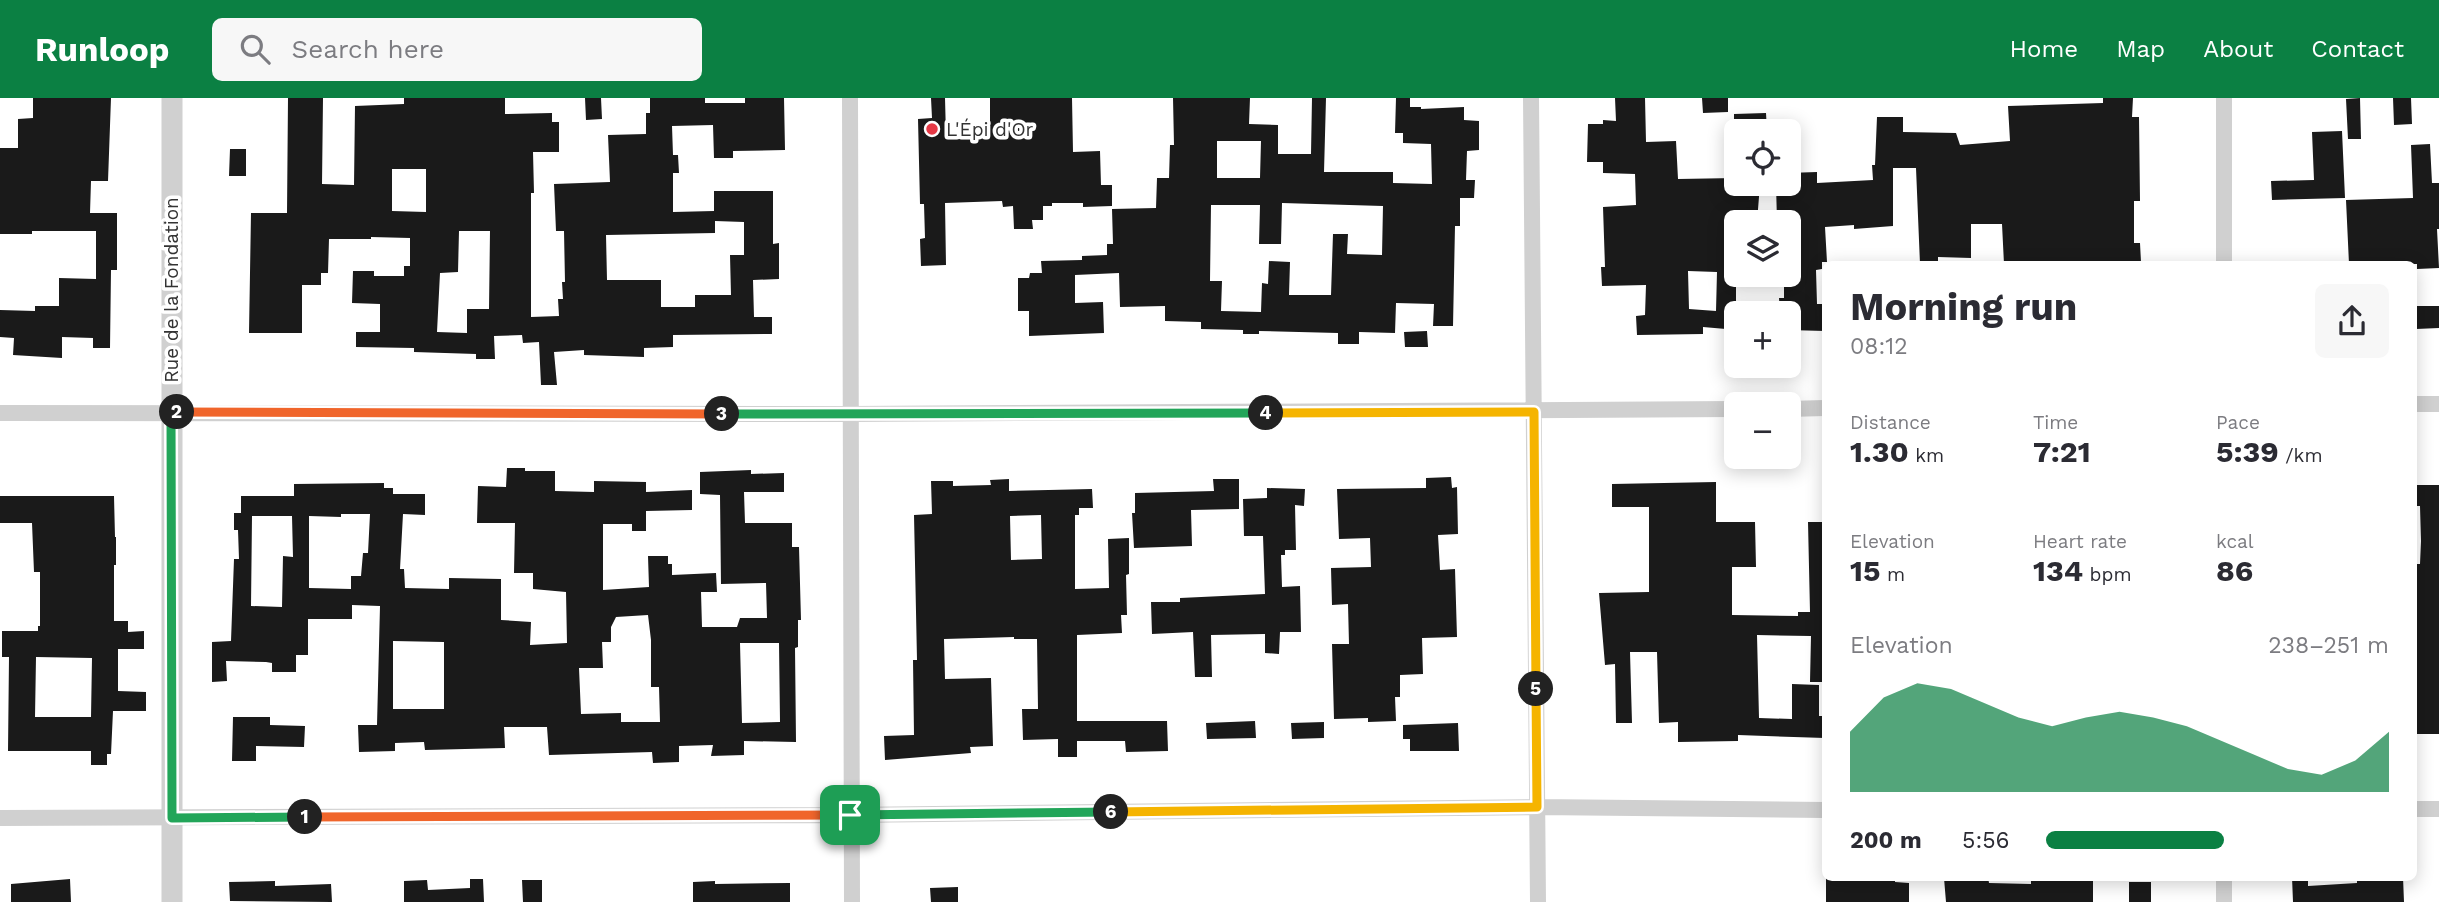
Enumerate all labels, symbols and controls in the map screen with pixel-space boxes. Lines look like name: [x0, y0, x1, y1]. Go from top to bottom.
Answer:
search box: [212, 18, 702, 81]
text: Runloop: [35, 30, 170, 69]
icon: search: [236, 30, 274, 68]
text: Search here: [292, 34, 444, 64]
text: Home: [2010, 35, 2078, 63]
text: Map: [2116, 35, 2165, 63]
text: About: [2203, 35, 2273, 63]
text: Contact: [2311, 35, 2404, 63]
place label: L'Épi d'Or: [946, 118, 1034, 141]
map controls: [1724, 119, 1801, 469]
button: locate: [1724, 119, 1801, 196]
marker: L'Épi d'Or: [924, 121, 940, 137]
street label: Rue de la Fondation: [160, 197, 183, 383]
button: layers: [1724, 210, 1801, 287]
button: share: [2315, 284, 2389, 358]
text: Morning run: [1850, 285, 2077, 329]
button: +: [1724, 301, 1801, 378]
text: 08:12: [1850, 333, 1908, 360]
button: −: [1724, 392, 1801, 469]
pin: 2: [160, 394, 194, 430]
pin: 3: [704, 396, 740, 432]
pin: 4: [1248, 396, 1284, 430]
text: 2: [171, 400, 182, 423]
text: 4: [1259, 401, 1272, 424]
text: 3: [716, 402, 727, 425]
text: Distance: [1850, 411, 1931, 434]
text: Time: [2033, 411, 2078, 434]
text: Pace: [2216, 411, 2260, 434]
text: 1.30: [1850, 434, 1909, 469]
text: 7:21: [2033, 434, 2091, 469]
text: 5:39: [2216, 434, 2279, 469]
text: km: [1909, 444, 1944, 467]
text: /km: [2279, 444, 2323, 467]
text: Elevation: [1850, 530, 1935, 553]
text: Heart rate: [2033, 530, 2127, 553]
text: kcal: [2216, 530, 2254, 553]
text: 15: [1850, 553, 1880, 588]
text: 134: [2033, 553, 2083, 588]
text: 86: [2216, 553, 2253, 588]
text: m: [1880, 563, 1905, 586]
text: bpm: [2083, 563, 2132, 586]
text: Elevation: [1850, 632, 1953, 659]
text: 238–251 m: [2268, 632, 2389, 659]
pin: 5: [1518, 672, 1554, 706]
text: 5: [1530, 677, 1541, 700]
pin: [820, 785, 880, 845]
pin: 6: [1094, 794, 1128, 830]
icon: arrive: [831, 796, 869, 834]
pin: 1: [288, 800, 322, 834]
text: 6: [1105, 800, 1116, 823]
text: 1: [300, 805, 309, 828]
text: 200 m: [1850, 827, 1922, 854]
text: 5:56: [1962, 827, 2010, 854]

